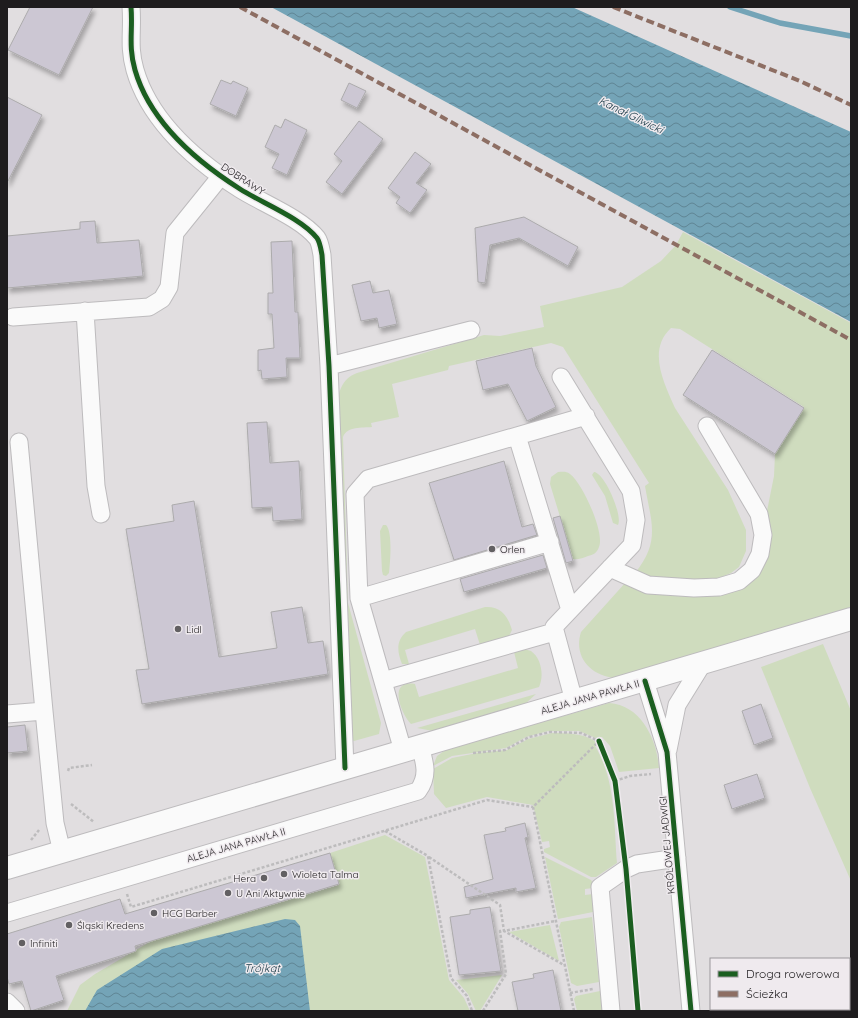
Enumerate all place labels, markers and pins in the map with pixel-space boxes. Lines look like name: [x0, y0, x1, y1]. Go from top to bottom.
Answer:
place label: Orlen: [500, 543, 525, 556]
marker: Orlen: [487, 544, 497, 554]
place label: Lidl: [186, 623, 202, 636]
marker: Lidl: [173, 624, 183, 634]
place label: Wioleta Talma: [292, 868, 358, 881]
marker: Wioleta Talma: [279, 869, 289, 879]
place label: Hera: [233, 872, 256, 885]
marker: Hera: [259, 873, 269, 883]
place label: U Ani Aktywnie: [236, 887, 305, 900]
marker: U Ani Aktywnie: [223, 888, 233, 898]
place label: HCG Barber: [162, 907, 218, 920]
marker: HCG Barber: [149, 908, 159, 918]
place label: Śląski Kredens: [77, 919, 144, 932]
marker: Śląski Kredens: [64, 920, 74, 930]
place label: Infiniti: [30, 937, 57, 950]
marker: Infiniti: [17, 938, 27, 948]

